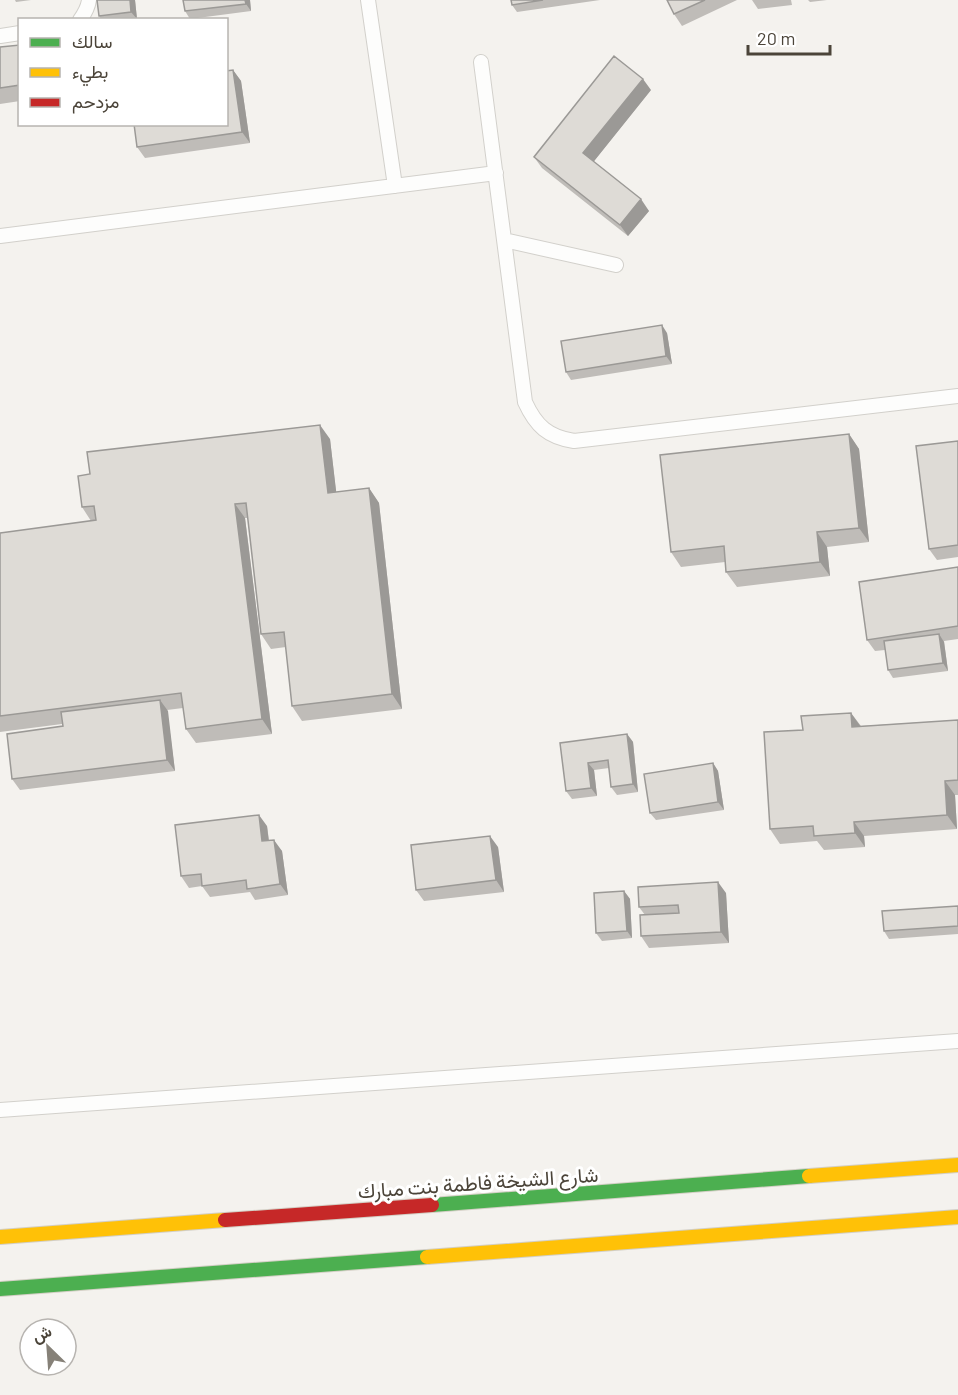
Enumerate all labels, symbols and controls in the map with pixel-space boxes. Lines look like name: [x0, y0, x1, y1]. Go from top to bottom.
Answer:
legend: [18, 18, 228, 126]
scale bar: [748, 18, 830, 56]
text: 20 m: [757, 27, 795, 49]
text: سالك: [72, 30, 112, 52]
text: بطيء: [72, 60, 108, 87]
text: مزدحم: [72, 90, 119, 114]
street label: شارع الشيخة فاطمة بنت مبارك: [357, 1162, 599, 1205]
north arrow: [18, 1317, 78, 1377]
text: ش: [29, 1320, 55, 1347]

